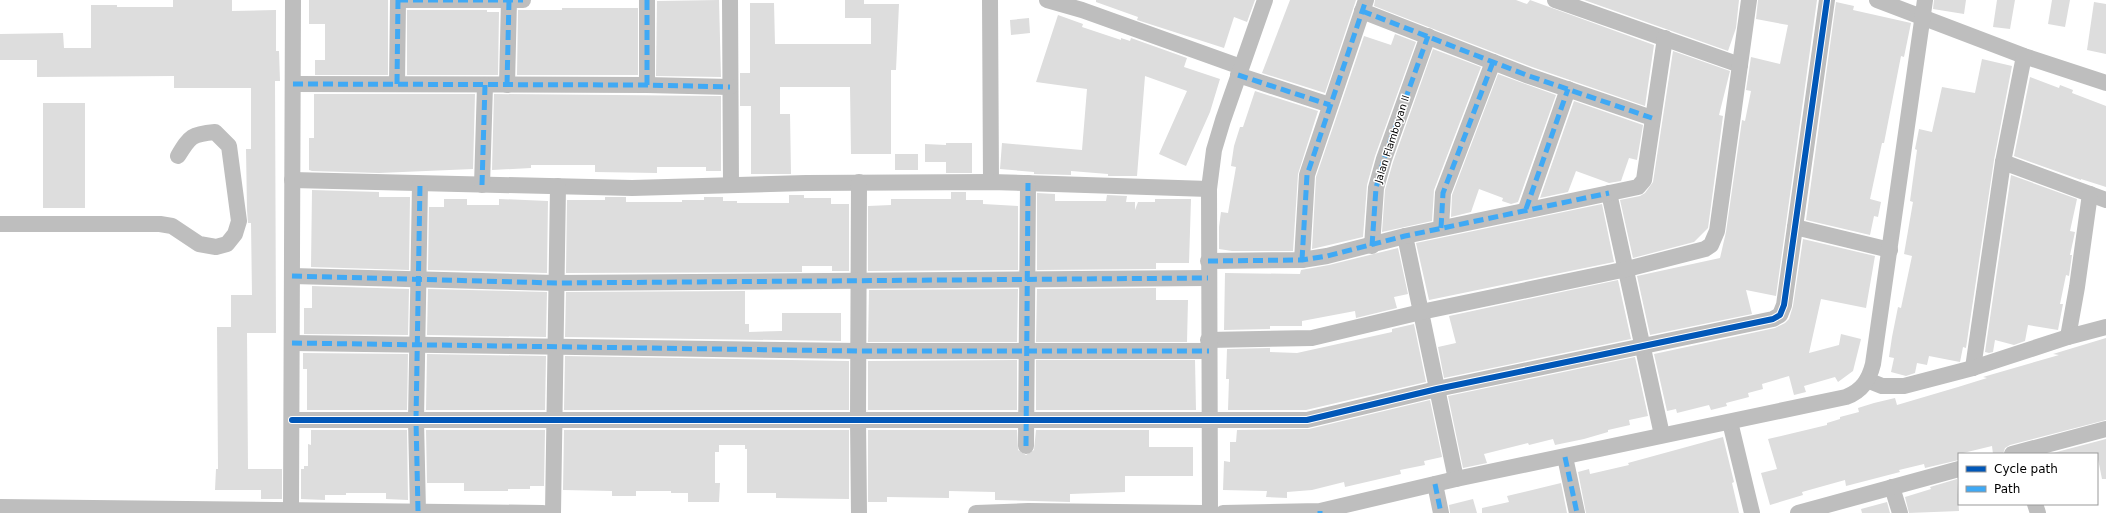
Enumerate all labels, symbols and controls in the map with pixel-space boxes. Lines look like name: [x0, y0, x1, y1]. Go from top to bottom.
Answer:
street label: Jalan Flamboyan II: [1372, 94, 1411, 185]
legend: [1958, 453, 2098, 505]
text: Cycle path: [1994, 462, 2058, 476]
text: Path: [1994, 482, 2020, 496]

